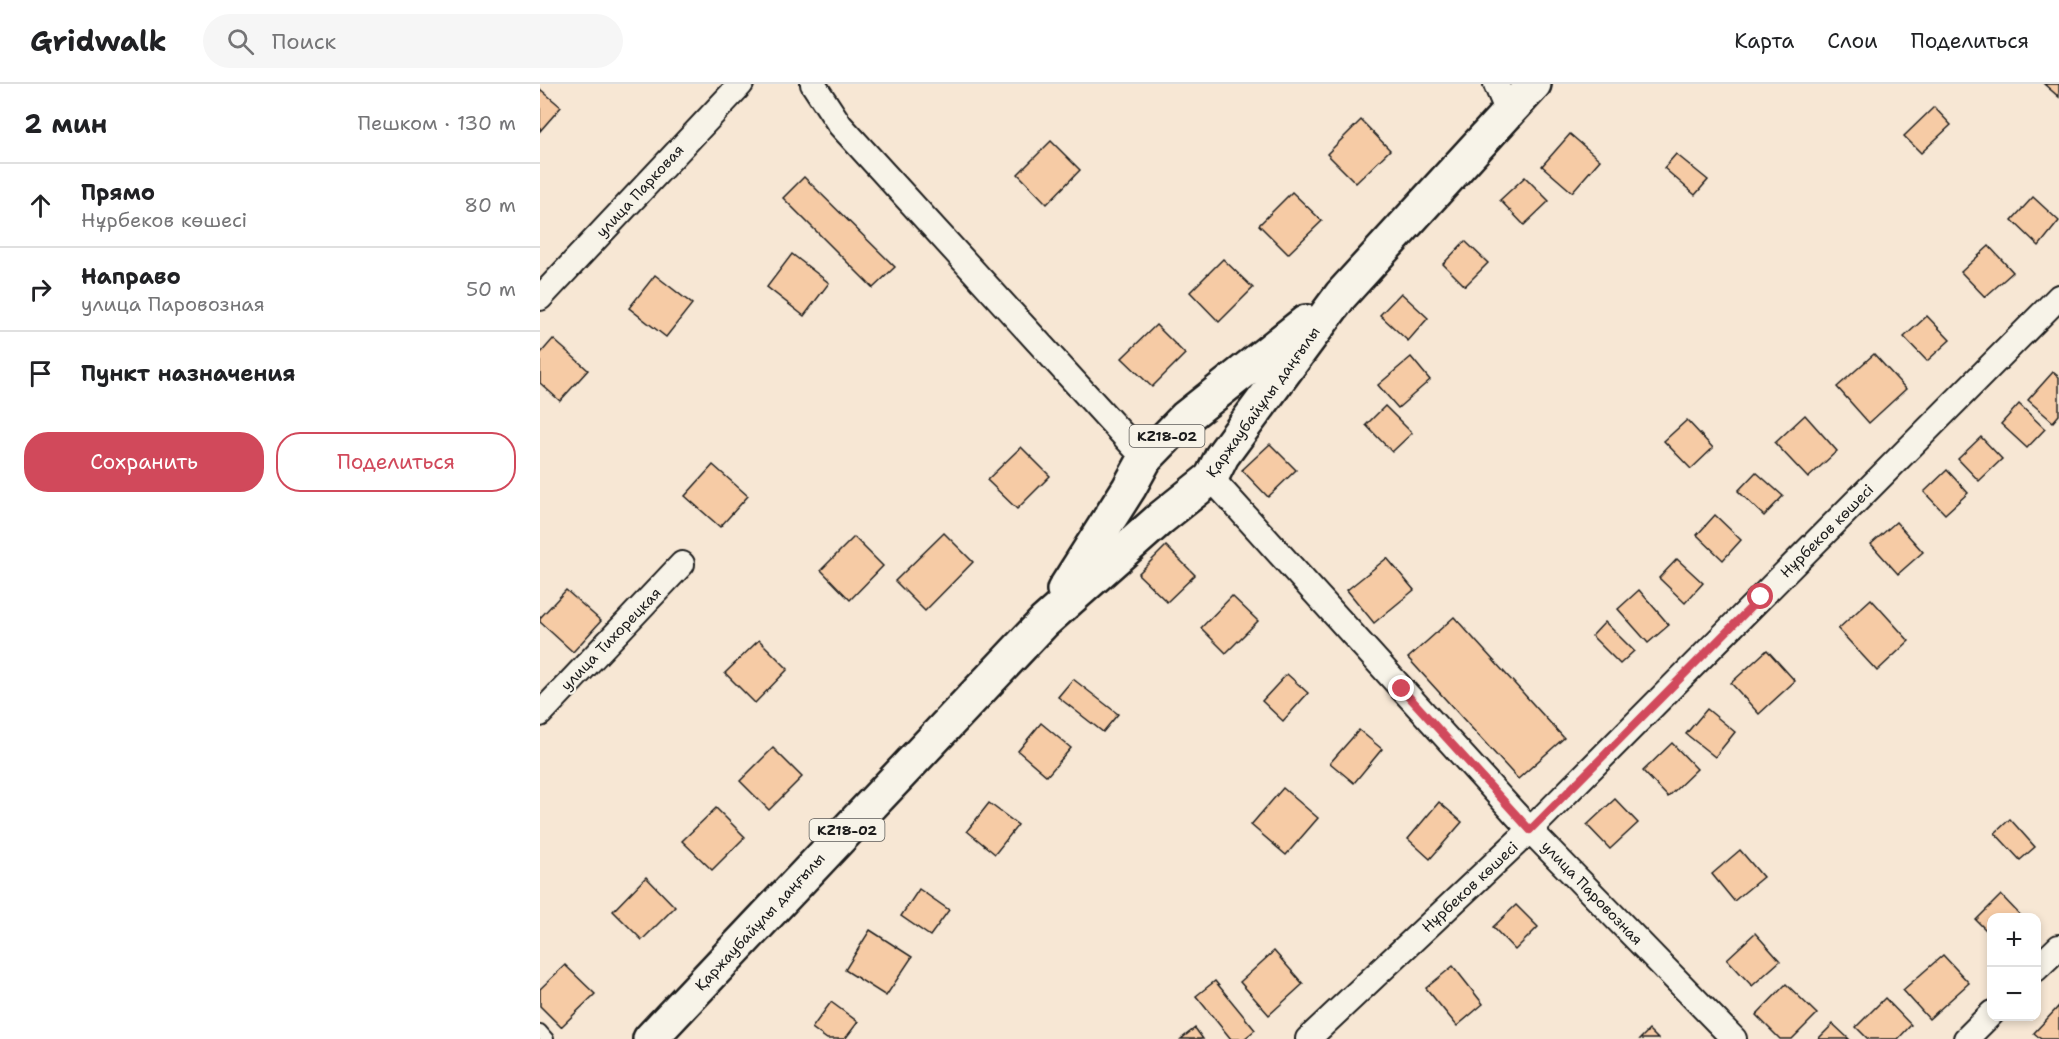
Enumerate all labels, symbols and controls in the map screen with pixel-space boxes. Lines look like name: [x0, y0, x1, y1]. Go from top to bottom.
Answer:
search box: [203, 14, 623, 68]
text: Gridwalk: [30, 22, 167, 60]
icon: search: [224, 25, 257, 58]
text: Поиск: [272, 27, 336, 56]
text: Карта: [1734, 27, 1794, 55]
text: Слои: [1827, 27, 1878, 55]
text: Поделиться: [1911, 27, 2029, 55]
text: 2 мин: [24, 106, 107, 141]
text: Пешком · 130 m: [358, 110, 516, 136]
street label: улица Парковая: [592, 140, 688, 242]
text: Прямо: [81, 178, 155, 207]
icon: ahead: [24, 189, 57, 222]
text: 80 m: [464, 192, 516, 218]
text: Нұрбеков көшесі: [81, 207, 247, 233]
text: Направо: [81, 262, 181, 291]
icon: right: [24, 273, 57, 306]
text: 50 m: [466, 276, 516, 302]
text: улица Паровозная: [81, 291, 265, 317]
street label: Қаржаубайұлы даңғылы: [1202, 323, 1324, 481]
icon: arrive: [24, 357, 57, 390]
text: Пункт назначения: [81, 359, 295, 388]
road number: KZ18-02: [1130, 425, 1204, 447]
button: Сохранить: [24, 432, 264, 492]
button: Поделиться: [276, 432, 516, 492]
street label: Нұрбеков көшесі: [1776, 480, 1878, 582]
street label: улица Тихорецкая: [557, 583, 665, 695]
route start: [1747, 583, 1773, 609]
route end: [1388, 675, 1414, 701]
road number: KZ18-02: [810, 819, 884, 841]
street label: улица Паровозная: [1537, 836, 1647, 950]
street label: Нұрбеков көшесі: [1418, 837, 1522, 937]
street label: Қаржаубайұлы даңғылы: [691, 849, 829, 995]
map controls: [1987, 913, 2041, 1021]
button: +: [1987, 913, 2041, 967]
button: −: [1987, 967, 2041, 1021]

